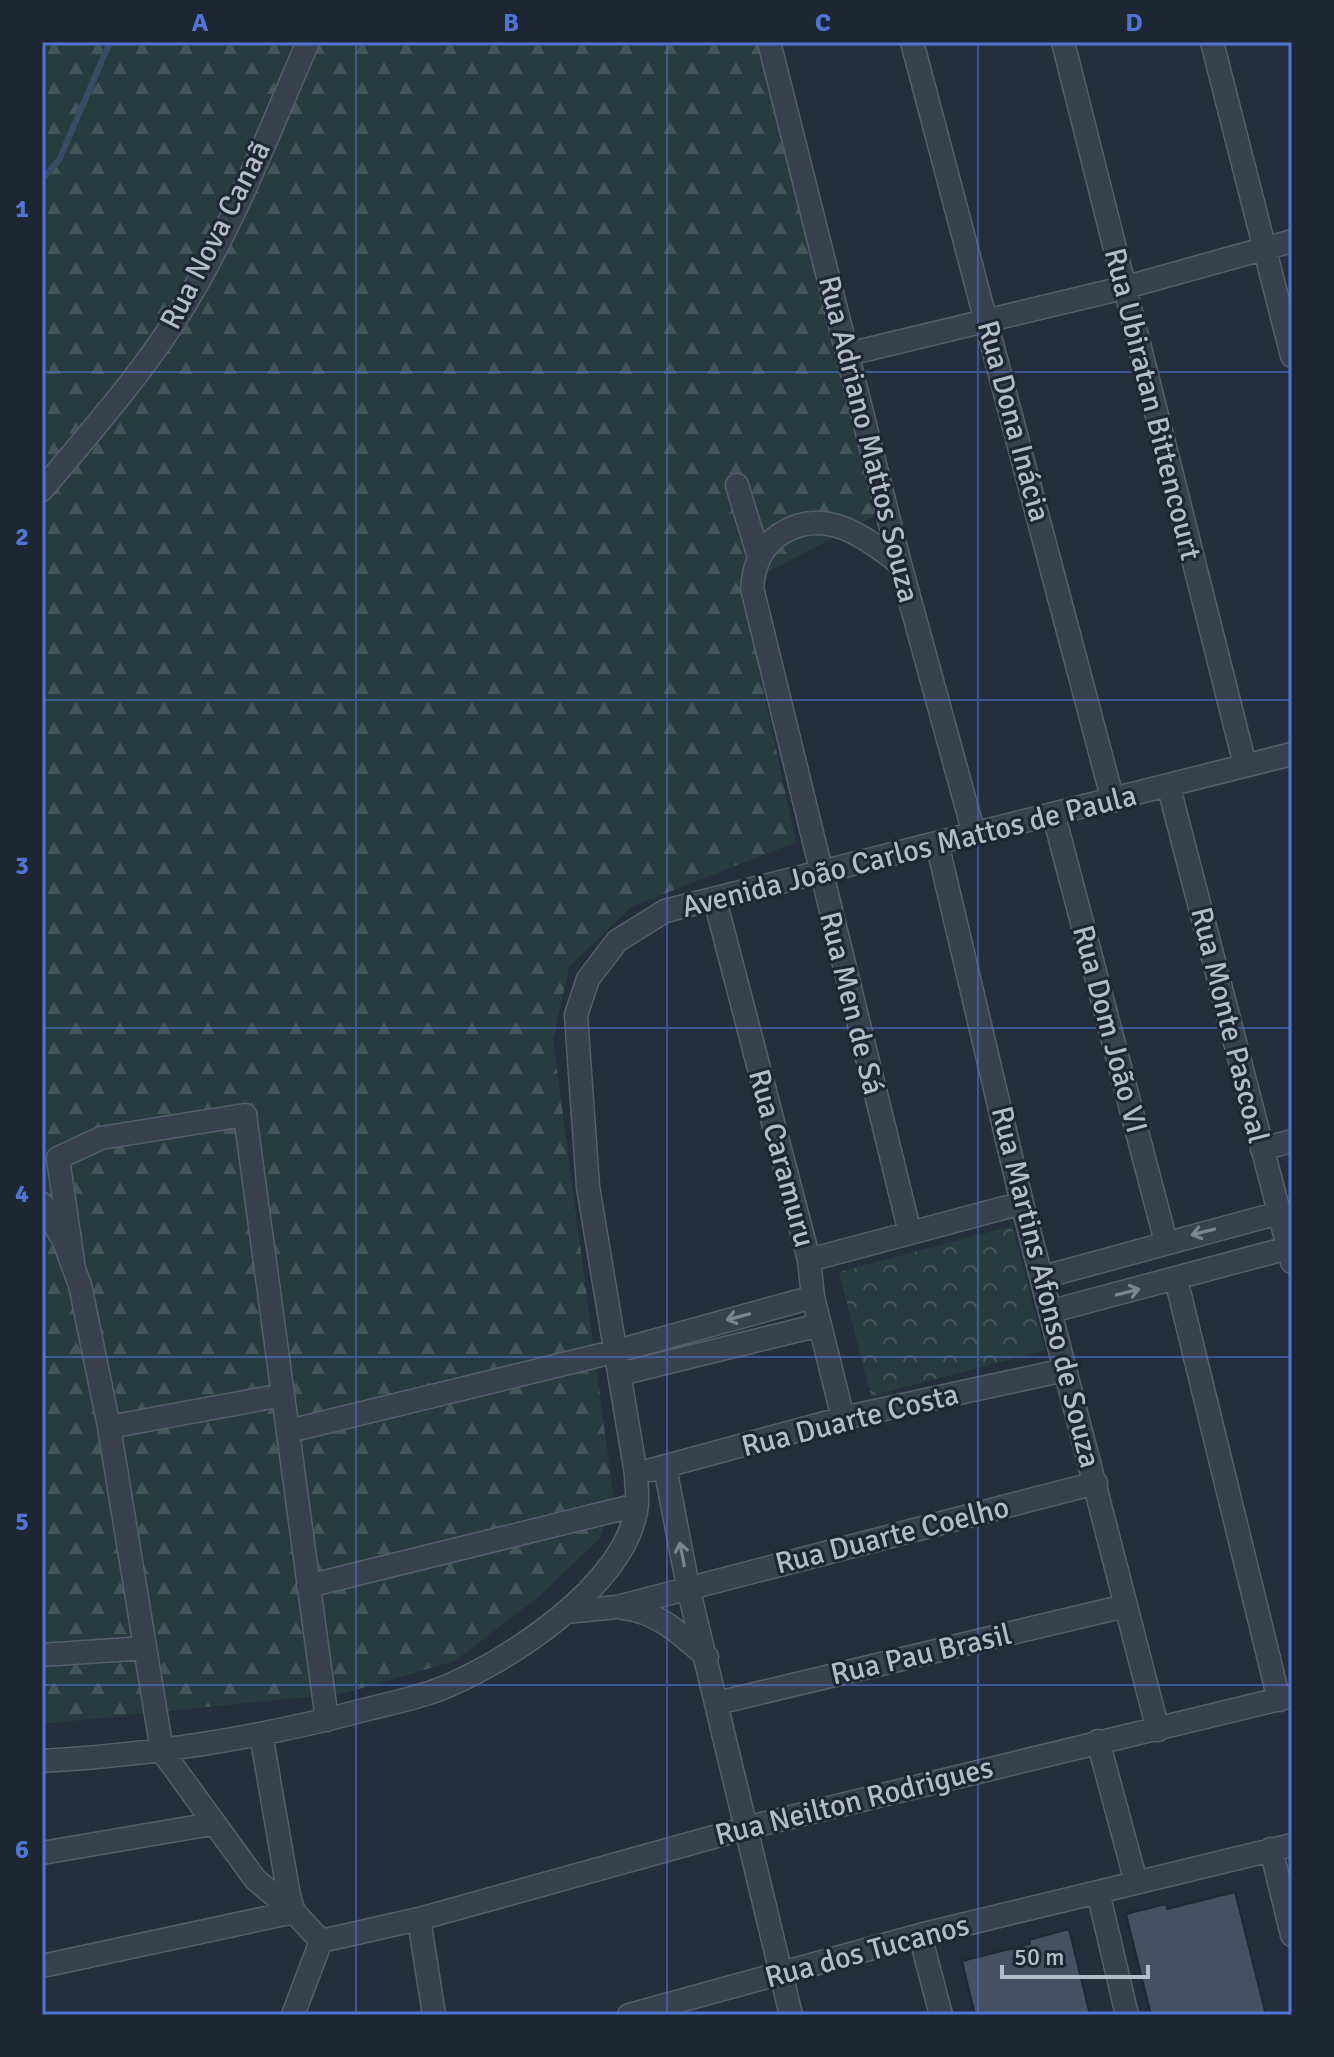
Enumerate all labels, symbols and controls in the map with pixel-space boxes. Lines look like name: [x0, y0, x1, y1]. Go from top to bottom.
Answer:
text: A: [192, 7, 209, 39]
text: B: [503, 7, 519, 39]
text: C: [815, 7, 831, 39]
text: D: [1125, 7, 1143, 39]
street label: Rua Nova Canaã: [152, 135, 279, 336]
text: 1: [15, 193, 29, 225]
street label: Rua Ubiratan Bittencourt: [1096, 244, 1209, 564]
street label: Rua Adriano Mattos Souza: [810, 272, 927, 606]
street label: Rua Dona Inácia: [969, 316, 1058, 526]
text: 2: [15, 521, 29, 553]
street label: Avenida João Carlos Mattos de Paula: [678, 777, 1140, 926]
text: 3: [15, 850, 29, 882]
street label: Rua Monte Pascoal: [1182, 903, 1277, 1147]
street label: Rua Men de Sá: [811, 908, 892, 1098]
street label: Rua Dom João VI: [1064, 921, 1155, 1137]
street label: Rua Caramuru: [740, 1065, 823, 1251]
street label: Rua Martins Afonso de Souza: [983, 1102, 1108, 1472]
text: 4: [15, 1178, 29, 1210]
one-way arrow: [1191, 1226, 1217, 1241]
one-way arrow: [1114, 1283, 1140, 1298]
one-way arrow: [726, 1311, 752, 1326]
street label: Rua Duarte Costa: [738, 1376, 963, 1465]
street label: Rua Duarte Coelho: [771, 1489, 1013, 1582]
text: 5: [15, 1506, 29, 1538]
one-way arrow: [674, 1542, 689, 1567]
street label: Rua Pau Brasil: [827, 1616, 1015, 1693]
street label: Rua Neilton Rodrigues: [711, 1749, 997, 1854]
text: 6: [15, 1834, 29, 1866]
street label: Rua dos Tucanos: [761, 1906, 973, 1997]
scale bar: [1002, 1929, 1148, 1979]
text: 50 m: [1014, 1942, 1064, 1972]

